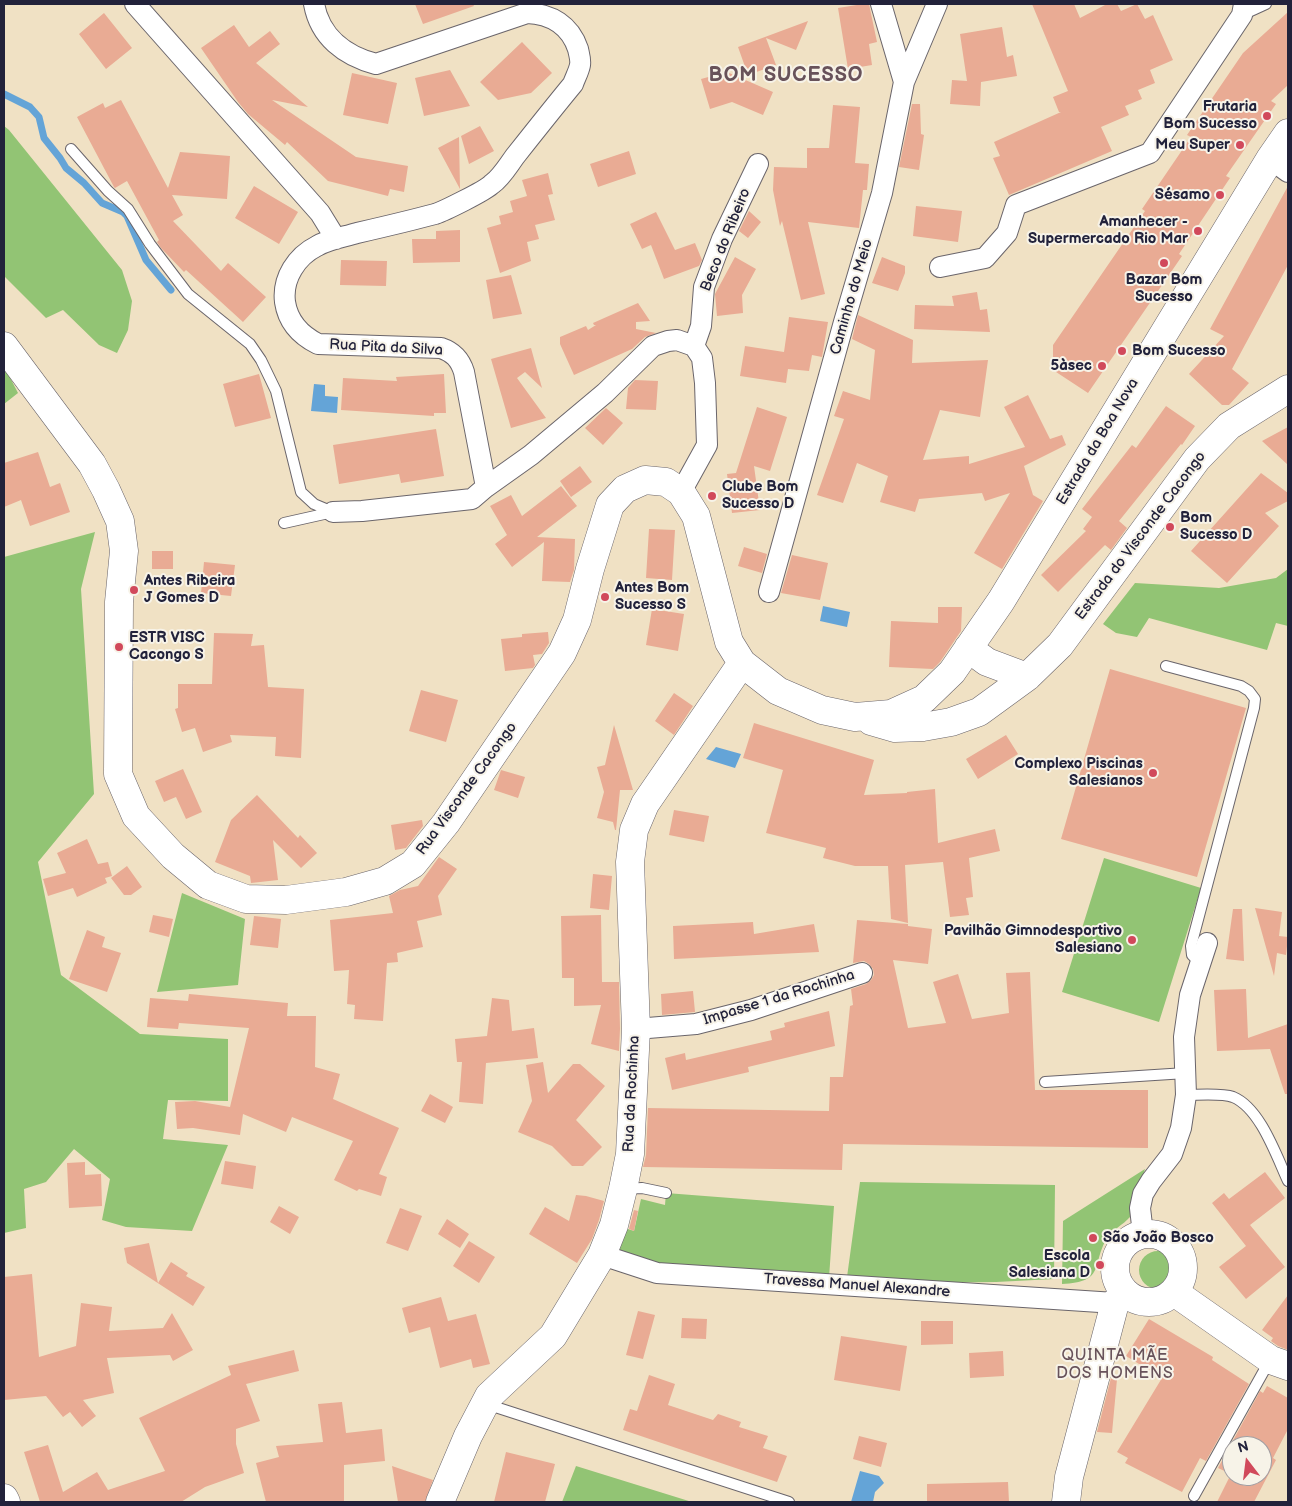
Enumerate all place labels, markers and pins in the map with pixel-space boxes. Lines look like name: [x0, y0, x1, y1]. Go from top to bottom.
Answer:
place label: Frutaria Bom Sucesso: [1163, 98, 1257, 133]
marker: Frutaria Bom Sucesso: [1261, 110, 1273, 122]
place label: Meu Super: [1155, 136, 1230, 154]
marker: Meu Super: [1234, 139, 1246, 151]
place label: Sésamo: [1155, 186, 1210, 204]
marker: Sésamo: [1214, 189, 1226, 201]
place label: Amanhecer - Supermercado Rio Mar: [1028, 213, 1188, 248]
marker: Amanhecer - Supermercado Rio Mar: [1192, 225, 1204, 237]
marker: Bazar Bom Sucesso: [1158, 257, 1170, 269]
place label: Bazar Bom Sucesso: [1126, 271, 1202, 306]
place label: Bom Sucesso: [1132, 342, 1226, 360]
marker: Bom Sucesso: [1116, 345, 1128, 357]
place label: 5àsec: [1051, 357, 1092, 375]
marker: 5àsec: [1096, 360, 1108, 372]
place label: Clube Bom Sucesso D: [722, 478, 798, 513]
marker: Clube Bom Sucesso D: [706, 490, 718, 502]
place label: Bom Sucesso D: [1180, 509, 1252, 544]
marker: Bom Sucesso D: [1164, 521, 1176, 533]
place label: Antes Ribeira J Gomes D: [144, 572, 235, 607]
place label: Antes Bom Sucesso S: [615, 579, 689, 614]
marker: Antes Ribeira J Gomes D: [128, 584, 140, 596]
marker: Antes Bom Sucesso S: [599, 591, 611, 603]
place label: ESTR VISC Cacongo S: [129, 629, 205, 664]
marker: ESTR VISC Cacongo S: [113, 641, 125, 653]
place label: Complexo Piscinas Salesianos: [1014, 755, 1143, 790]
marker: Complexo Piscinas Salesianos: [1147, 767, 1159, 779]
place label: Pavilhão Gimnodesportivo Salesiano: [944, 922, 1122, 957]
marker: Pavilhão Gimnodesportivo Salesiano: [1126, 934, 1138, 946]
place label: São João Bosco: [1103, 1229, 1214, 1247]
marker: São João Bosco: [1087, 1232, 1099, 1244]
place label: Escola Salesiana D: [1009, 1247, 1090, 1282]
marker: Escola Salesiana D: [1094, 1259, 1106, 1271]

